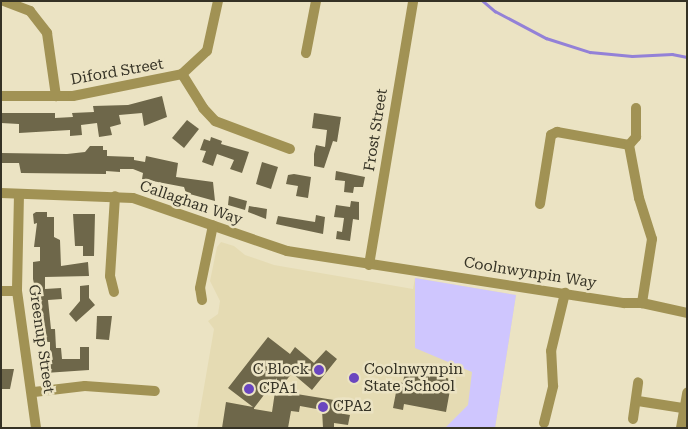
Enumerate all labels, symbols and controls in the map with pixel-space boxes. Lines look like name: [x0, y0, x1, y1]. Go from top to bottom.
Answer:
street label: Diford Street: [69, 55, 165, 89]
street label: Frost Street: [361, 87, 391, 173]
street label: Callaghan Way: [137, 177, 245, 229]
street label: Coolnwynpin Way: [462, 254, 598, 292]
street label: Greenup Street: [24, 283, 58, 395]
place label: Coolnwynpin State School: [364, 360, 463, 395]
place label: C Block: [253, 361, 309, 379]
marker: C Block: [313, 364, 325, 376]
marker: Coolnwynpin State School: [348, 372, 360, 384]
place label: CPA1: [259, 380, 298, 398]
marker: CPA1: [243, 383, 255, 395]
place label: CPA2: [333, 398, 372, 416]
marker: CPA2: [317, 401, 329, 413]

